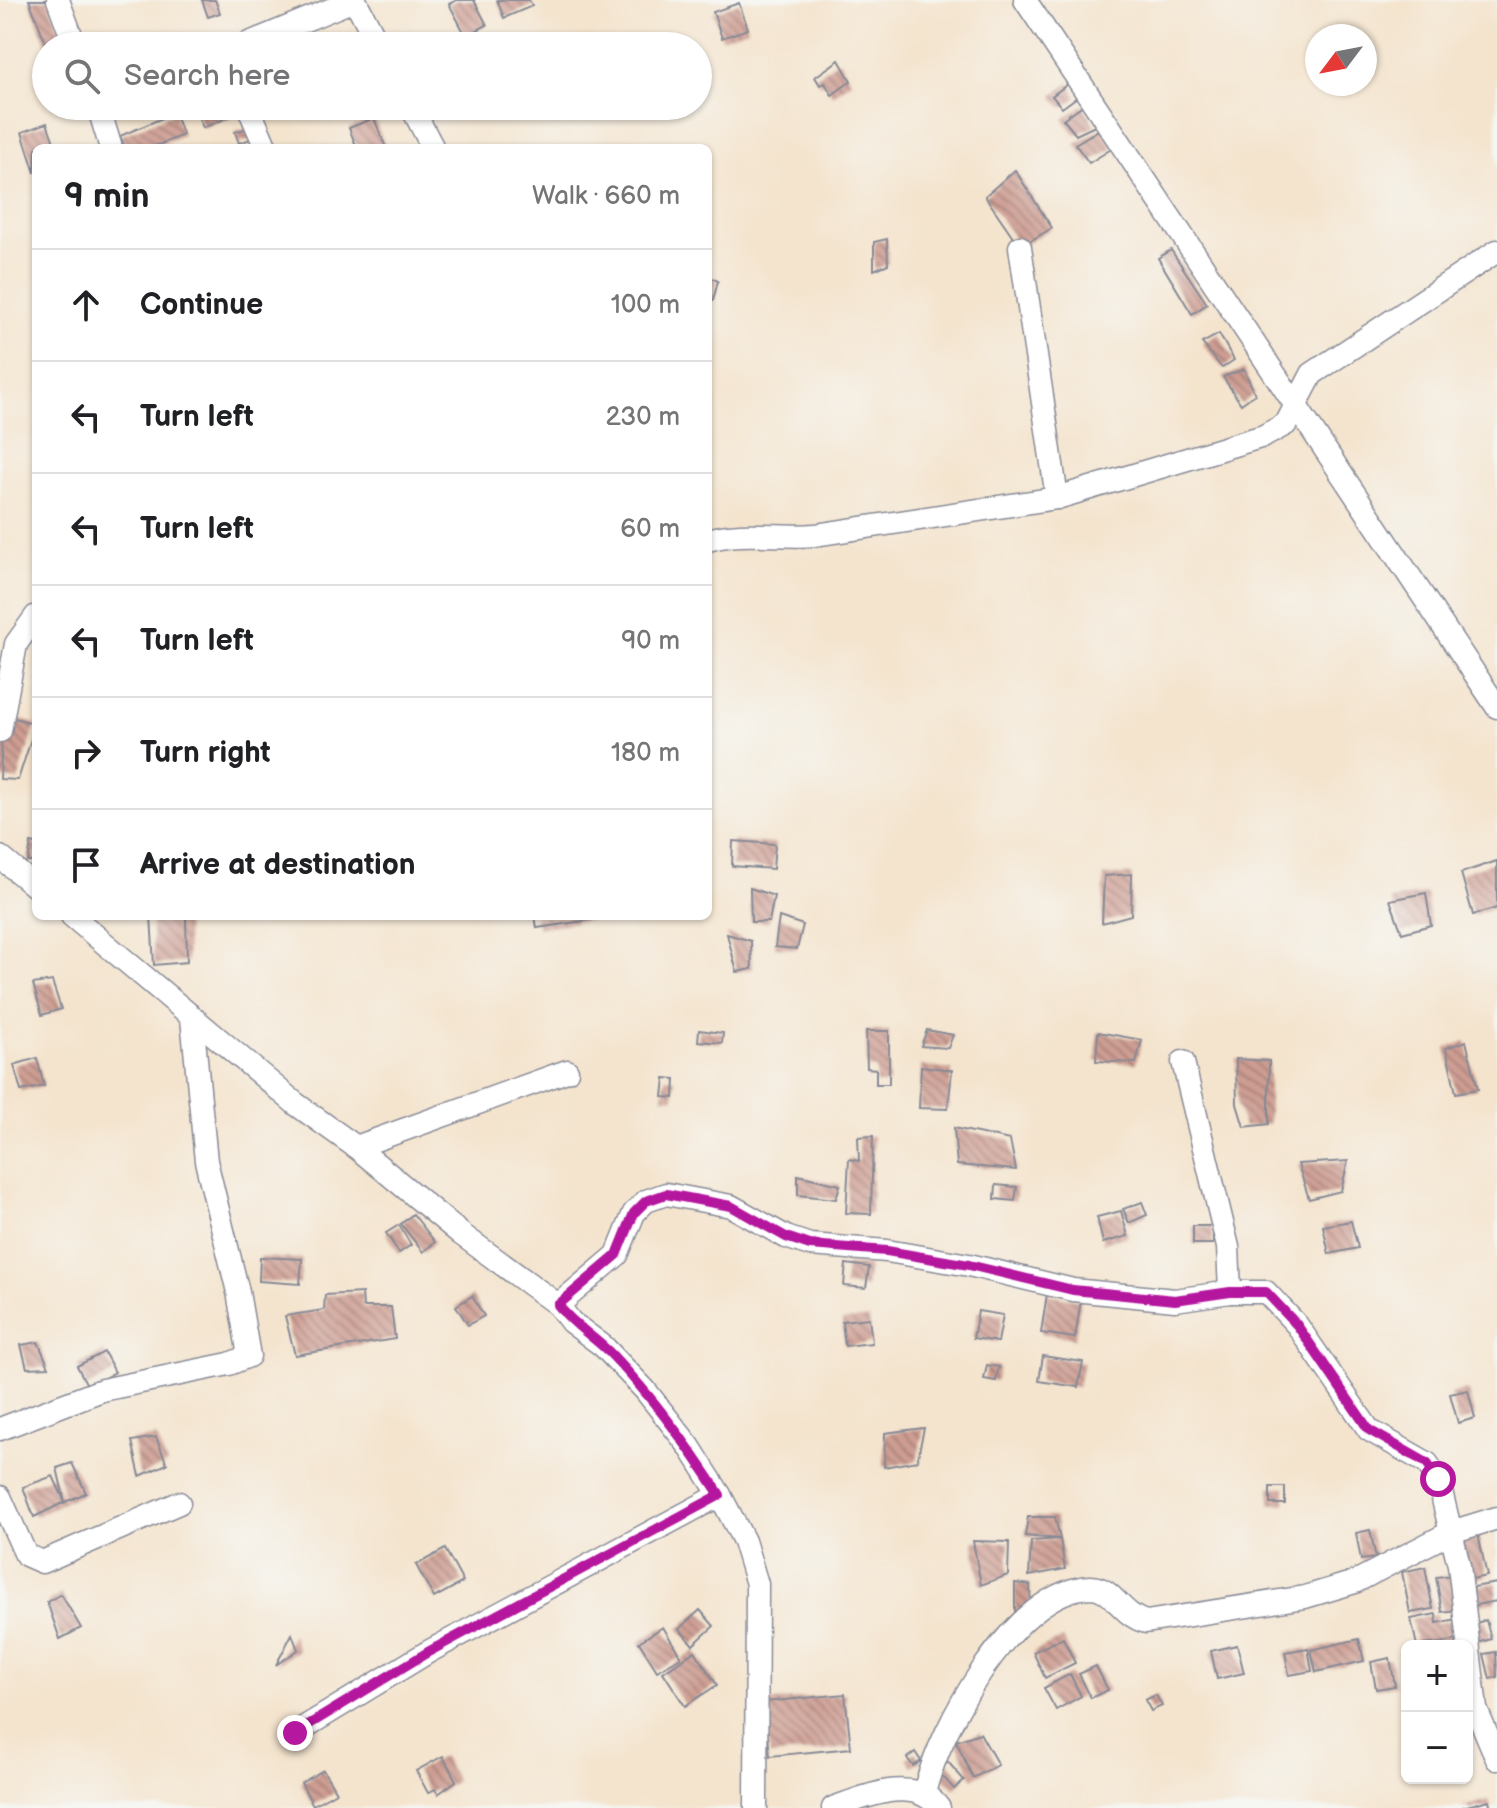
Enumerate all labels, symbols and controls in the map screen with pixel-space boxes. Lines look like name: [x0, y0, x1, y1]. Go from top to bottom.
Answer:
north arrow: [1305, 24, 1377, 96]
search box: [32, 32, 712, 120]
icon: search: [60, 54, 104, 98]
text: Search here: [124, 58, 290, 94]
text: 9 min: [64, 176, 149, 217]
text: Walk · 660 m: [532, 181, 680, 212]
icon: ahead: [64, 283, 108, 327]
text: Continue: [140, 287, 263, 323]
text: 100 m: [611, 290, 680, 321]
icon: left: [64, 395, 108, 439]
text: Turn left: [140, 399, 254, 435]
text: 230 m: [605, 402, 680, 433]
icon: left: [64, 507, 108, 551]
text: Turn left: [140, 511, 254, 547]
text: 60 m: [620, 514, 680, 545]
icon: left: [64, 619, 108, 663]
text: Turn left: [140, 623, 254, 659]
text: 90 m: [621, 626, 680, 657]
icon: right: [64, 731, 108, 775]
text: Turn right: [140, 735, 271, 771]
text: 180 m: [611, 738, 680, 769]
icon: arrive: [64, 843, 108, 887]
text: Arrive at destination: [140, 847, 416, 883]
route start: [1420, 1461, 1456, 1497]
map controls: [1401, 1640, 1473, 1784]
button: +: [1401, 1640, 1473, 1712]
button: −: [1401, 1712, 1473, 1784]
route end: [277, 1715, 313, 1751]

